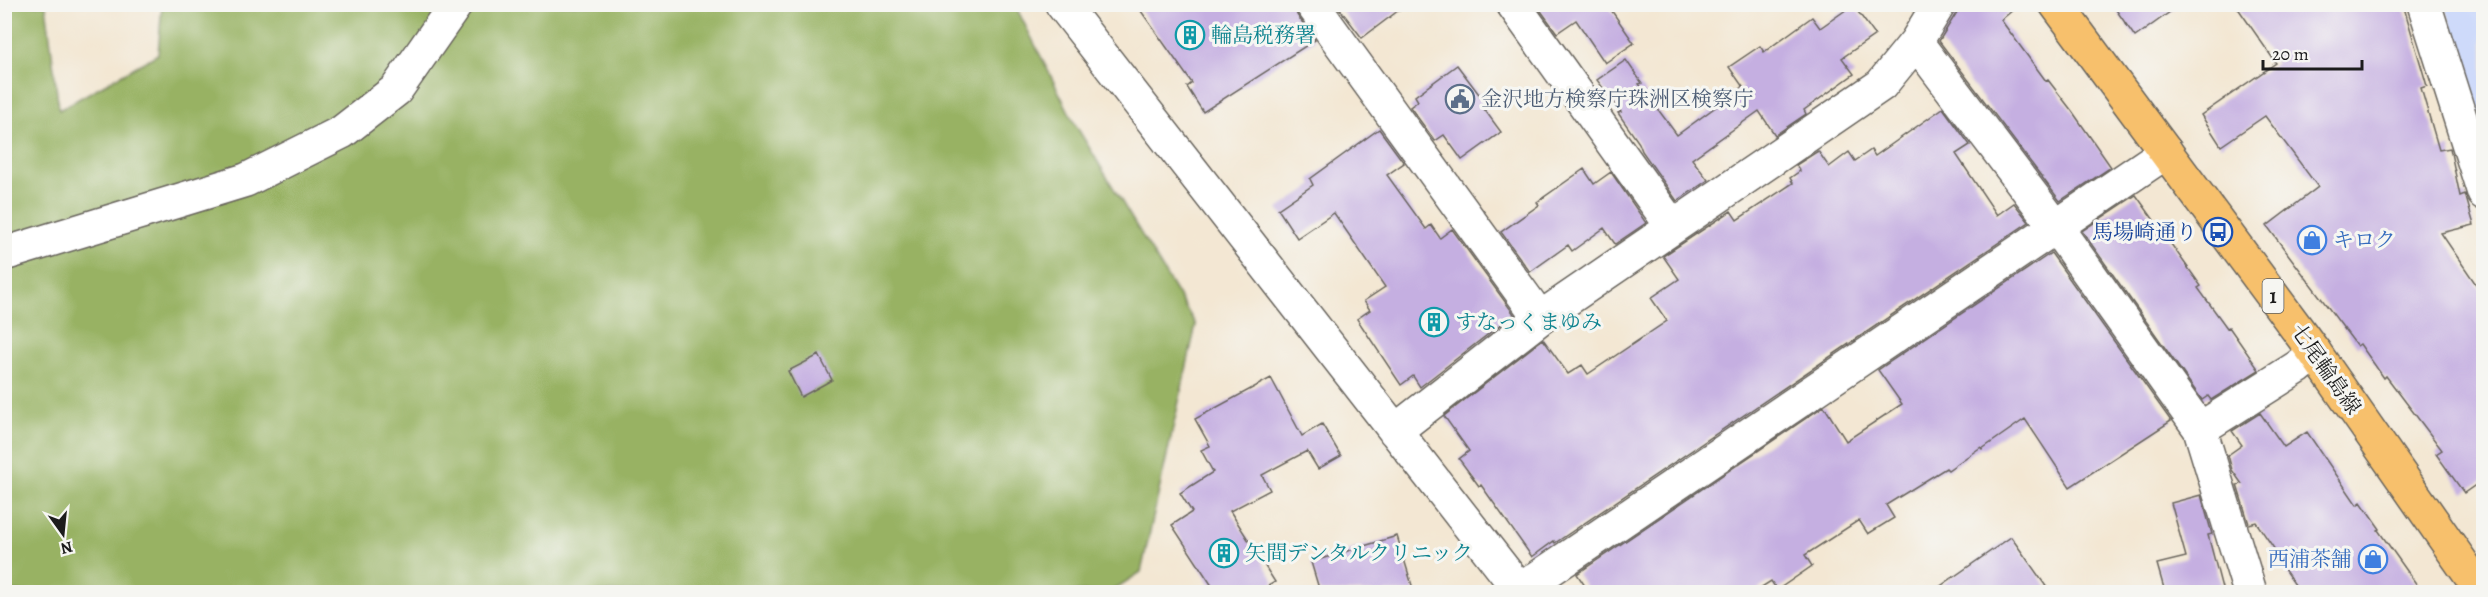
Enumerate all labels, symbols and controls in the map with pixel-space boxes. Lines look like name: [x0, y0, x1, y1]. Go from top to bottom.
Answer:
building icon: 輪島税務署: [1174, 19, 1206, 51]
place label: 輪島税務署: [1211, 21, 1316, 49]
scale bar: [2263, 33, 2362, 71]
text: 20 m: [2272, 42, 2309, 66]
public building icon: 金沢地方検察庁珠洲区検察庁: [1444, 83, 1476, 115]
place label: 金沢地方検察庁珠洲区検察庁: [1481, 85, 1754, 113]
bus stop icon: 馬場崎通り: [2202, 216, 2234, 248]
place label: 馬場崎通り: [2092, 218, 2197, 246]
shop icon: キロク: [2296, 224, 2328, 256]
place label: キロク: [2333, 226, 2396, 254]
road number: 1: [2262, 279, 2284, 313]
building icon: すなっくまゆみ: [1418, 306, 1450, 338]
place label: すなっくまゆみ: [1455, 308, 1602, 336]
street label: 七尾輪島線: [2284, 318, 2368, 420]
north arrow: [33, 504, 93, 564]
text: N: [58, 535, 75, 560]
building icon: 矢間デンタルクリニック: [1208, 537, 1240, 569]
place label: 矢間デンタルクリニック: [1245, 539, 1473, 567]
shop icon: 西浦茶舗: [2357, 543, 2389, 575]
place label: 西浦茶舗: [2268, 545, 2352, 573]

